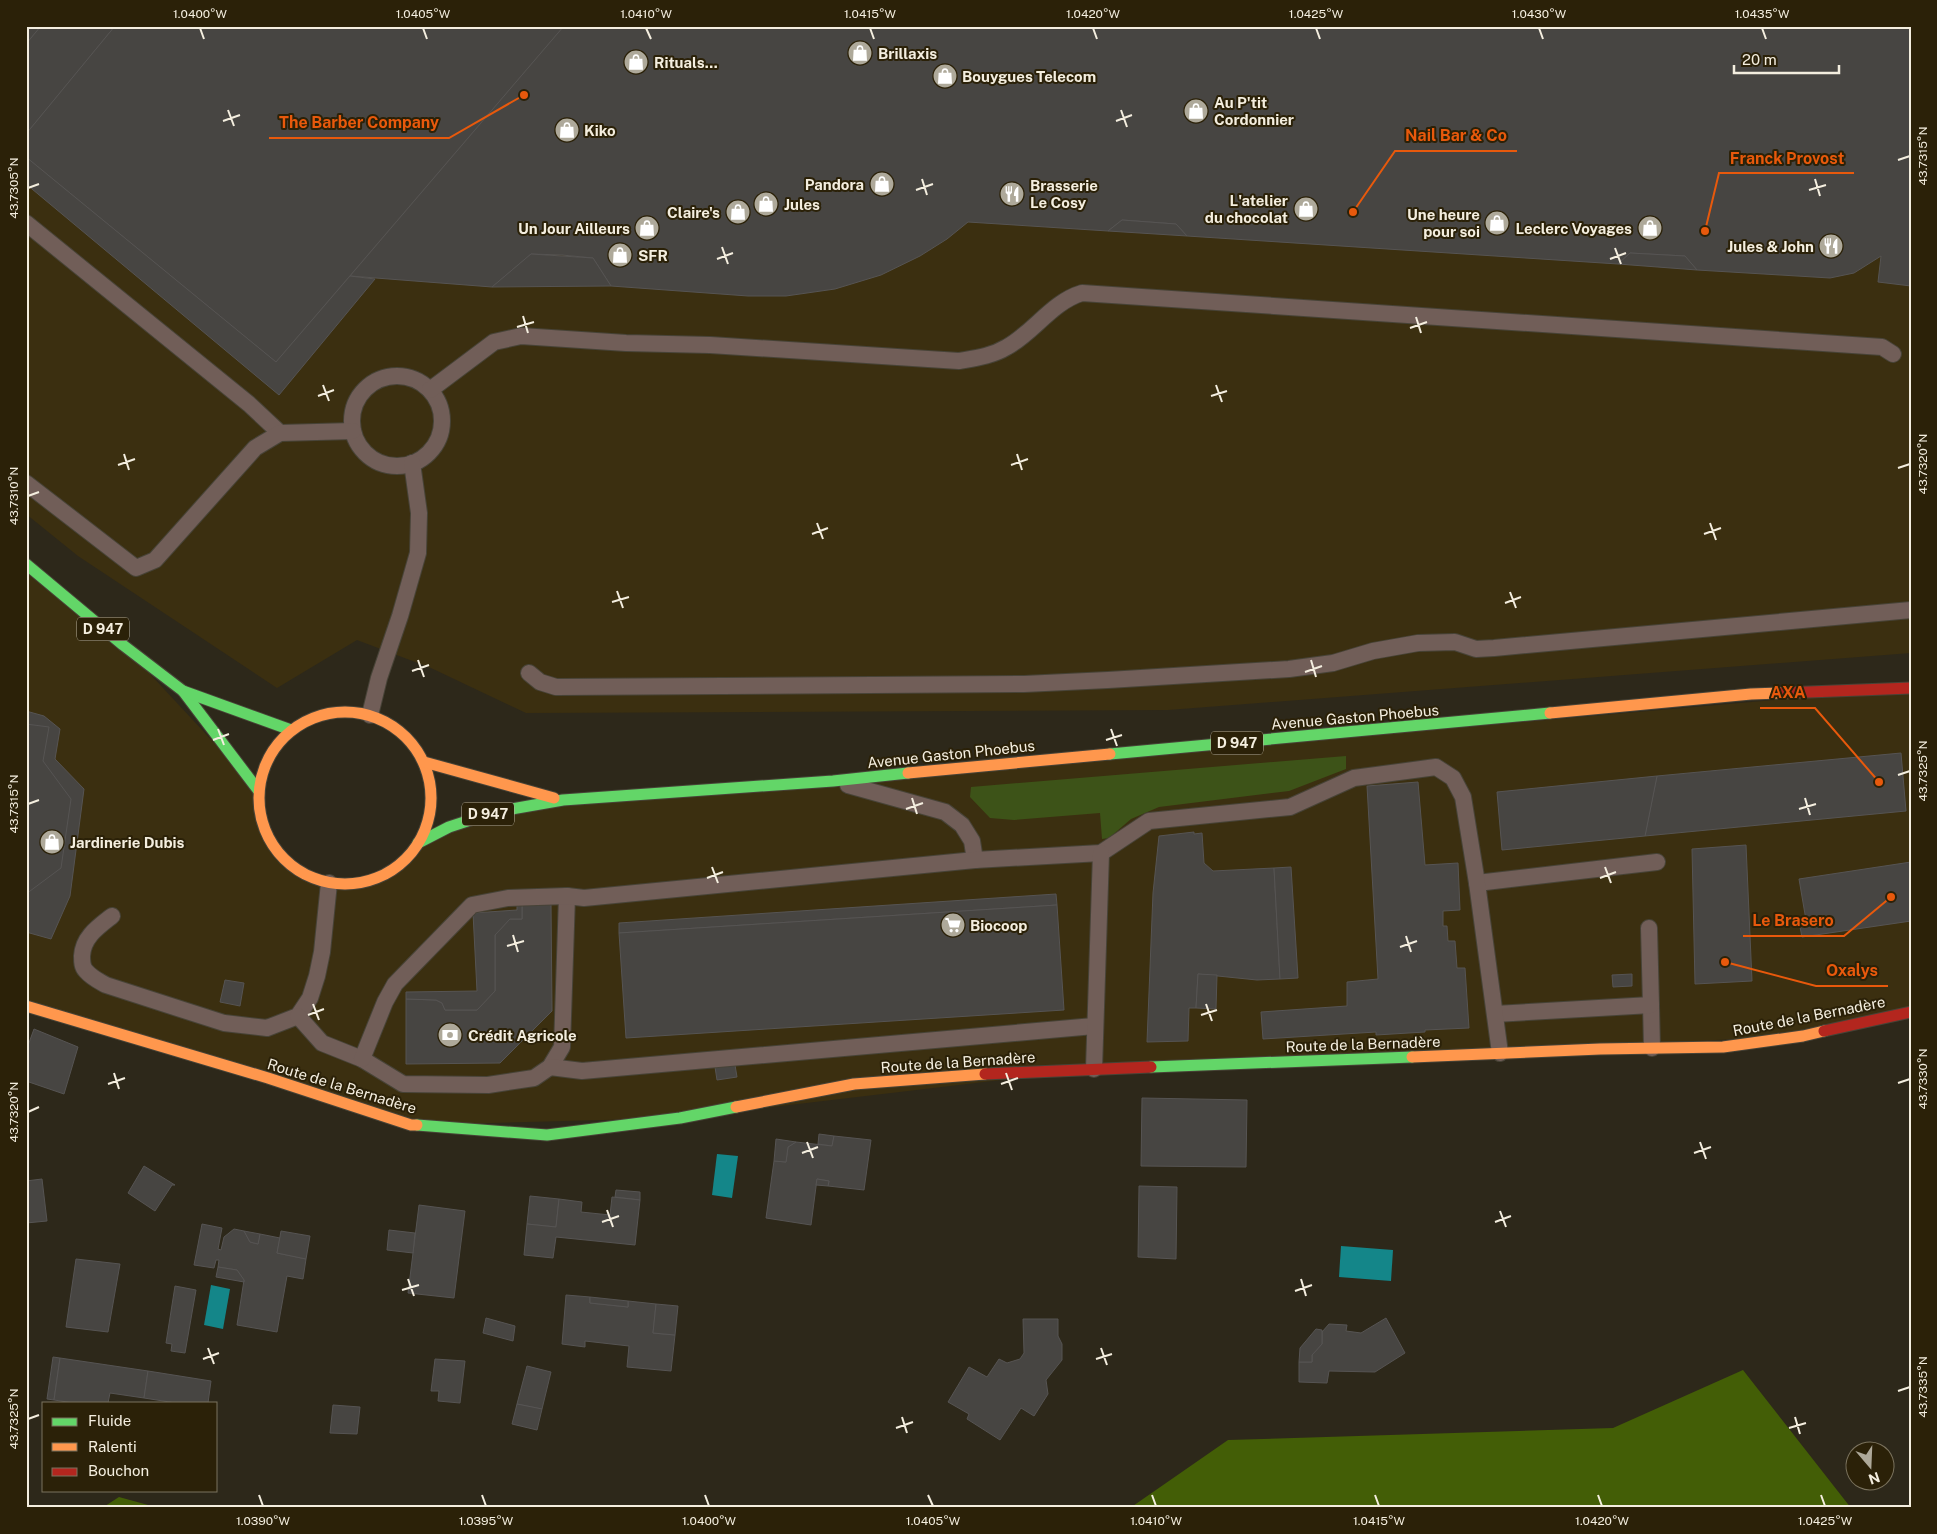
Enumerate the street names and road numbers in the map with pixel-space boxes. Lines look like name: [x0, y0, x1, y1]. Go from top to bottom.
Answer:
road number: D 947: [77, 618, 129, 640]
street label: Avenue Gaston Phoebus: [1270, 701, 1440, 733]
road number: D 947: [1211, 731, 1263, 754]
street label: Avenue Gaston Phoebus: [866, 737, 1036, 771]
road number: D 947: [462, 802, 514, 826]
street label: Route de la Bernadère: [1731, 993, 1887, 1039]
street label: Route de la Bernadère: [1285, 1033, 1441, 1055]
street label: Route de la Bernadère: [880, 1048, 1036, 1076]
street label: Route de la Bernadère: [265, 1055, 419, 1117]

